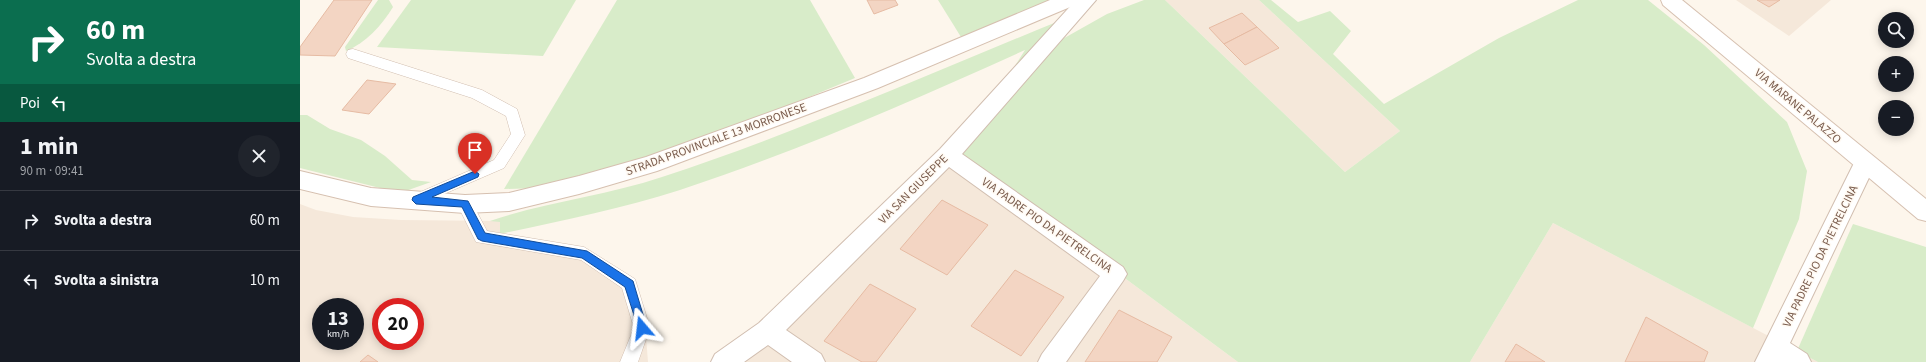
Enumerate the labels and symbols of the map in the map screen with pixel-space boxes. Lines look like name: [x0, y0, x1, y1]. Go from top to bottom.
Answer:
street label: VIA MARANE PALAZZO: [1751, 65, 1845, 148]
street label: STRADA PROVINCIALE 13 MORRONESE: [623, 99, 809, 180]
pin: [458, 133, 492, 174]
street label: VIA SAN GIUSEPPE: [875, 151, 952, 228]
street label: VIA PADRE PIO DA PIETRELCINA: [978, 174, 1116, 277]
street label: VIA PADRE PIO DA PIETRELCINA: [1779, 182, 1863, 330]
speed limit sign: 20: [372, 298, 424, 350]
position arrow: [621, 307, 663, 349]

